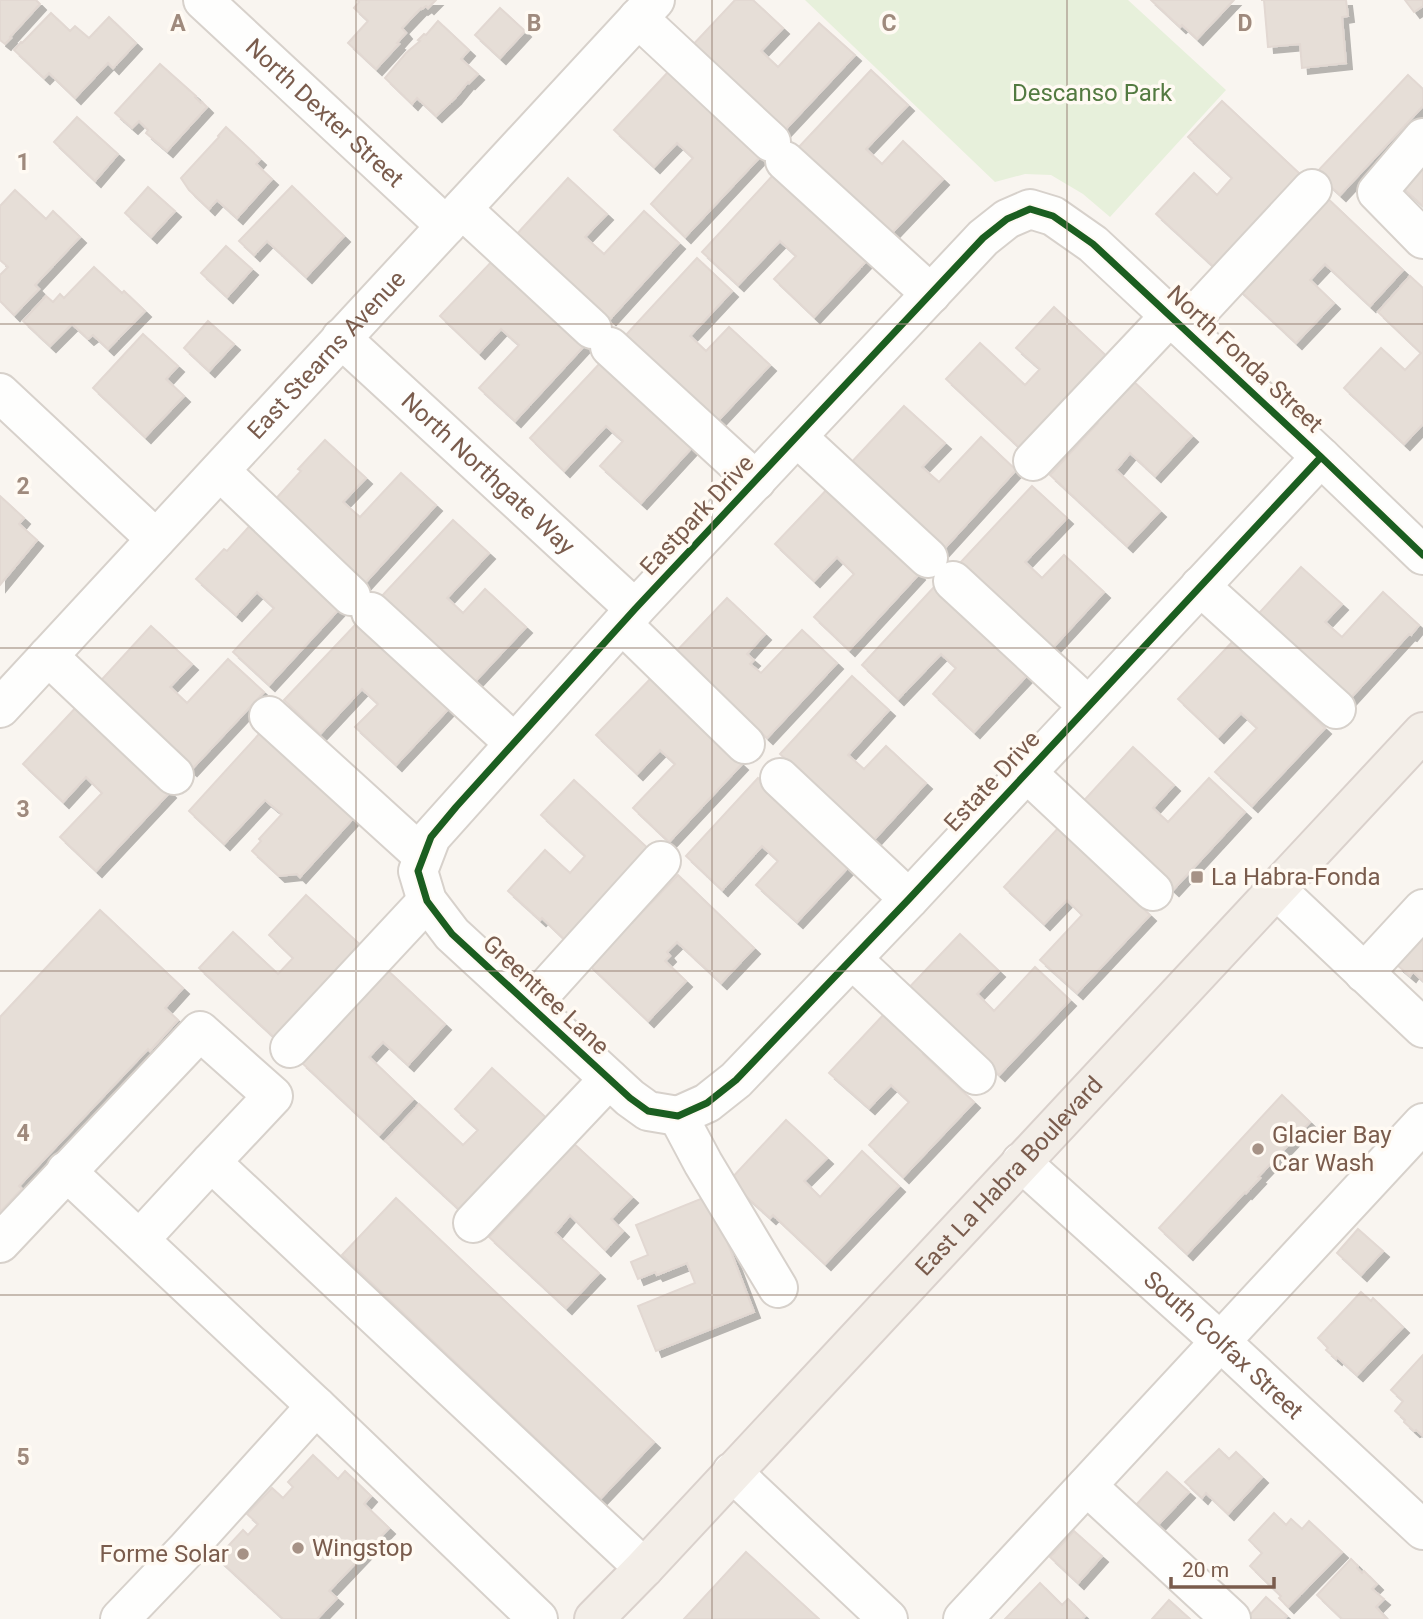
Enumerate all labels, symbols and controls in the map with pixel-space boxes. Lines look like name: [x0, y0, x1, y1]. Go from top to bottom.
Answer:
text: A: [170, 10, 186, 37]
text: B: [527, 10, 541, 37]
text: C: [881, 10, 897, 37]
text: D: [1238, 10, 1252, 37]
street label: North Dexter Street: [240, 33, 409, 193]
park label: Descanso Park: [1012, 79, 1173, 107]
text: 1: [16, 149, 30, 176]
street label: East Stearns Avenue: [242, 265, 411, 445]
street label: North Fonda Street: [1161, 280, 1329, 438]
street label: North Northgate Way: [396, 387, 581, 561]
street label: Eastpark Drive: [634, 449, 760, 581]
text: 2: [16, 473, 30, 500]
street label: Estate Drive: [938, 725, 1046, 837]
text: 3: [16, 796, 30, 823]
place label: La Habra-Fonda: [1211, 863, 1381, 891]
marker: La Habra-Fonda: [1189, 869, 1205, 885]
street label: Greentree Lane: [477, 929, 615, 1061]
street label: East La Habra Boulevard: [910, 1071, 1108, 1281]
text: 4: [16, 1120, 30, 1147]
place label: Glacier Bay Car Wash: [1272, 1121, 1392, 1177]
marker: Glacier Bay Car Wash: [1250, 1141, 1266, 1157]
street label: South Colfax Street: [1138, 1265, 1309, 1425]
text: 5: [16, 1444, 30, 1471]
place label: Wingstop: [312, 1534, 413, 1562]
place label: Forme Solar: [99, 1540, 229, 1568]
marker: Wingstop: [290, 1540, 306, 1556]
marker: Forme Solar: [235, 1546, 251, 1562]
scale bar: [1171, 1546, 1274, 1590]
text: 20 m: [1182, 1558, 1229, 1582]

